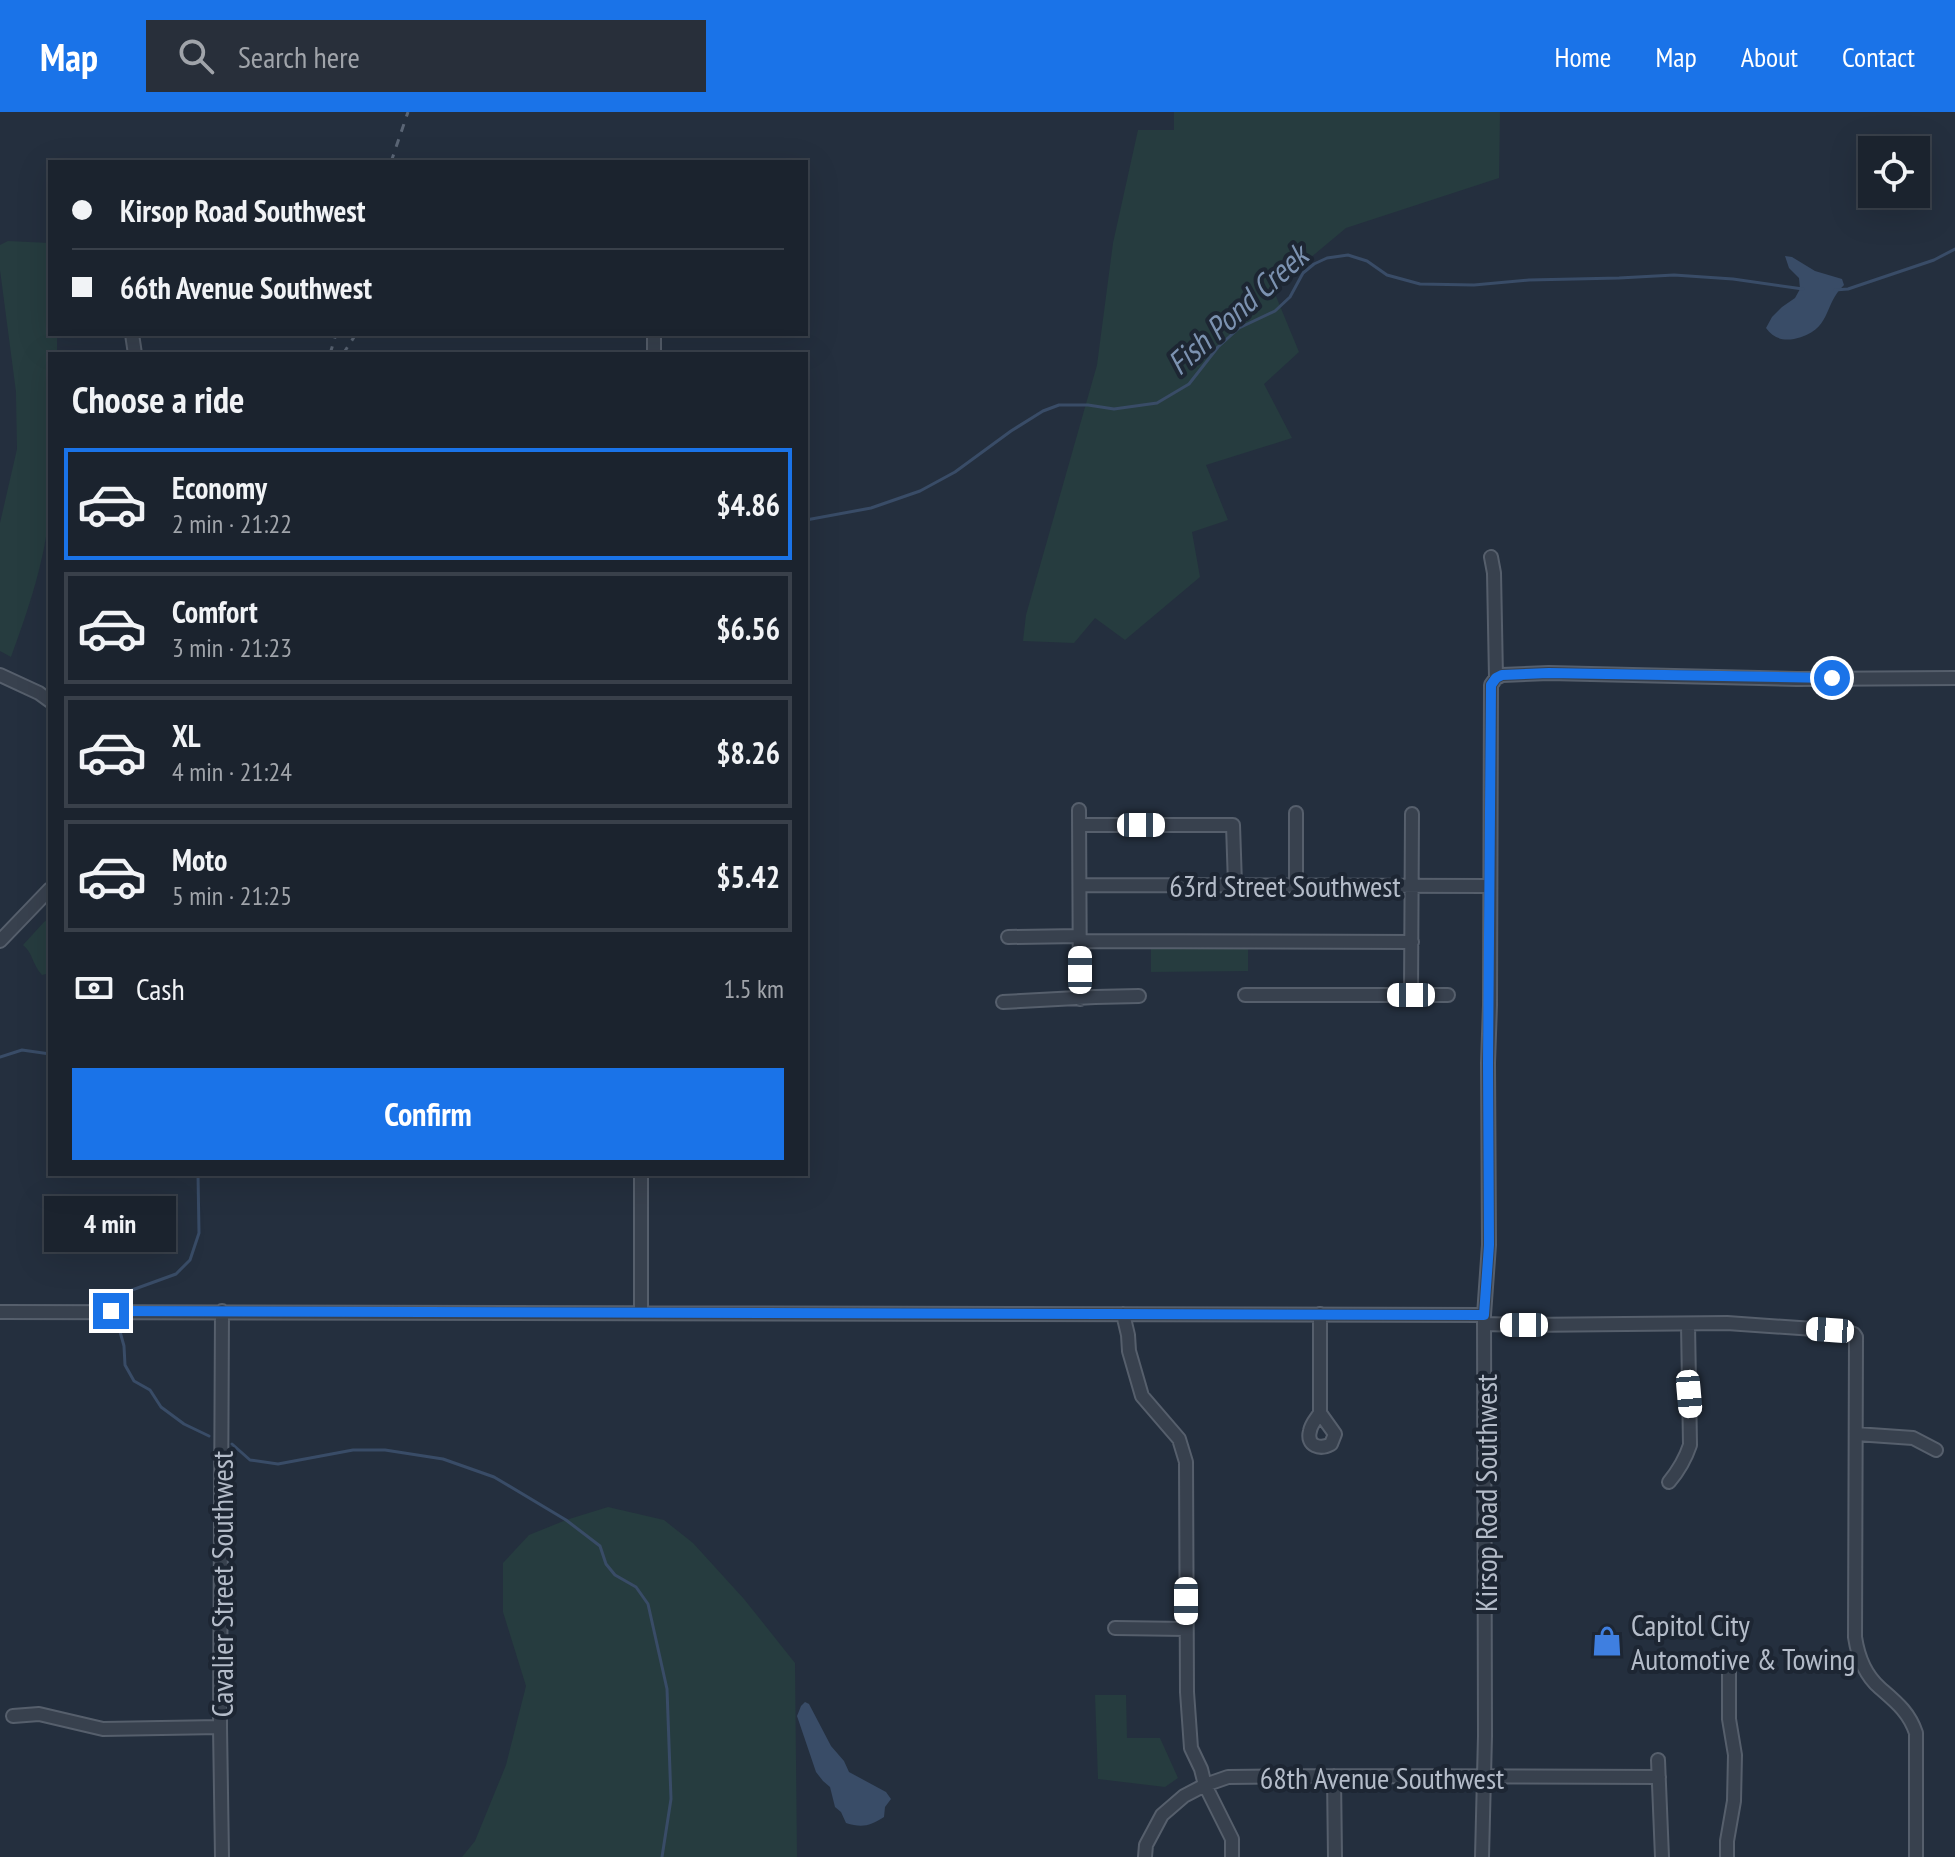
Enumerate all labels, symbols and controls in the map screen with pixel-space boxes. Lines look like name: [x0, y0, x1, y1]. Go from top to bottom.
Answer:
search box: [146, 20, 706, 92]
text: Map: [40, 32, 98, 81]
icon: search: [174, 34, 218, 78]
text: Search here: [238, 37, 360, 76]
text: Home: [1555, 38, 1611, 75]
text: Map: [1655, 38, 1697, 75]
text: About: [1741, 38, 1798, 75]
text: Contact: [1842, 38, 1915, 75]
map controls: [1858, 136, 1930, 208]
button: locate: [1858, 136, 1930, 208]
text: Kirsop Road Southwest: [120, 191, 366, 230]
water label: Fish Pond Creek: [1158, 232, 1319, 383]
text: 66th Avenue Southwest: [120, 268, 372, 307]
text: Choose a ride: [72, 376, 244, 423]
icon: car: [76, 468, 148, 540]
text: Economy: [172, 468, 267, 507]
text: $4.86: [716, 485, 780, 524]
text: 2 min · 21:22: [172, 507, 292, 540]
icon: car: [76, 592, 148, 664]
text: Comfort: [172, 592, 258, 631]
text: $6.56: [716, 609, 780, 648]
text: 3 min · 21:23: [172, 631, 292, 664]
route start: [1814, 660, 1850, 696]
icon: car: [76, 716, 148, 788]
text: XL: [172, 716, 201, 755]
text: $8.26: [716, 733, 780, 772]
text: 4 min · 21:24: [172, 755, 292, 788]
car: [1117, 813, 1165, 837]
icon: car: [76, 840, 148, 912]
text: Moto: [172, 840, 227, 879]
text: $5.42: [716, 857, 780, 896]
street label: 63rd Street Southwest: [1169, 866, 1402, 905]
text: 5 min · 21:25: [172, 879, 292, 912]
car: [1068, 946, 1092, 994]
icon: cash: [72, 966, 116, 1010]
text: Cash: [136, 969, 185, 1008]
text: 1.5 km: [723, 972, 784, 1005]
car: [1387, 983, 1435, 1007]
button: Confirm: [72, 1068, 784, 1160]
callout: 4 min: [45, 1195, 177, 1251]
text: 4 min: [84, 1207, 136, 1240]
route end: [93, 1293, 129, 1329]
car: [1500, 1313, 1548, 1337]
car: [1805, 1316, 1855, 1344]
car: [1675, 1369, 1703, 1419]
street label: Kirsop Road Southwest: [1466, 1373, 1505, 1612]
street label: Cavalier Street Southwest: [202, 1450, 241, 1717]
car: [1174, 1577, 1198, 1625]
place label: Capitol City Automotive & Towing: [1631, 1605, 1855, 1678]
shop icon: Capitol City Automotive & Towing: [1590, 1624, 1624, 1658]
street label: 68th Avenue Southwest: [1260, 1758, 1505, 1797]

